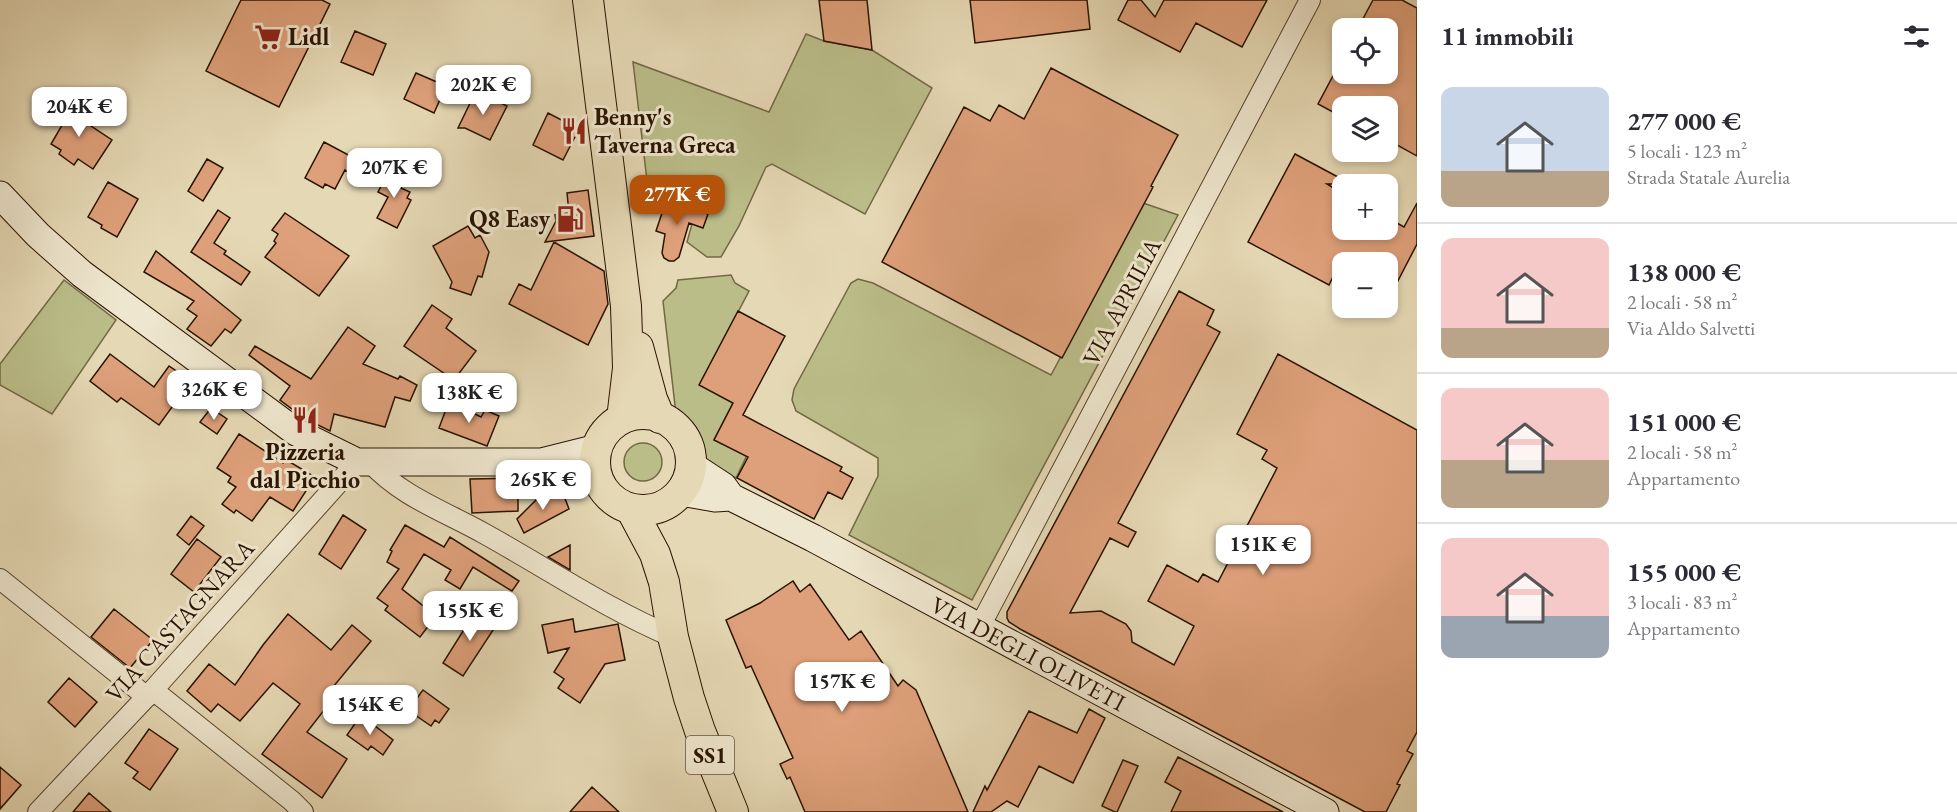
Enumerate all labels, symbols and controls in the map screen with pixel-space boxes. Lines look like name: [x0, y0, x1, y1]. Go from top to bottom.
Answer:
map controls: [1332, 18, 1398, 318]
button: locate: [1332, 18, 1398, 84]
text: 11 immobili: [1441, 19, 1574, 53]
icon: filters: [1900, 20, 1933, 53]
place label: Lidl: [288, 21, 329, 52]
supermarket icon: Lidl: [253, 22, 283, 52]
pin: 202K €: [434, 65, 532, 116]
text: 202K €: [450, 71, 516, 97]
pin: 204K €: [30, 87, 128, 138]
text: 204K €: [46, 93, 112, 119]
button: layers: [1332, 96, 1398, 162]
place label: Benny's Taverna Greca: [594, 101, 736, 160]
text: 277 000 €: [1627, 104, 1741, 138]
icon: home: [1489, 111, 1561, 183]
restaurant icon: Benny's Taverna Greca: [559, 116, 589, 146]
text: 5 locali · 123 m²: [1627, 138, 1747, 164]
pin: 207K €: [345, 148, 443, 199]
text: 207K €: [361, 154, 427, 180]
text: Strada Statale Aurelia: [1627, 164, 1790, 190]
button: +: [1332, 174, 1398, 240]
pin: 277K €: [628, 175, 726, 226]
text: 277K €: [644, 181, 710, 207]
place label: Q8 Easy: [469, 203, 550, 235]
fuel station icon: Q8 Easy: [555, 204, 585, 234]
street label: VIA APRILIA: [1075, 233, 1168, 371]
button: −: [1332, 252, 1398, 318]
text: 138 000 €: [1627, 255, 1741, 289]
icon: home: [1489, 262, 1561, 334]
text: 2 locali · 58 m²: [1627, 289, 1738, 315]
text: Via Aldo Salvetti: [1627, 315, 1755, 341]
pin: 326K €: [165, 370, 263, 421]
pin: 138K €: [420, 373, 518, 424]
text: 326K €: [181, 376, 247, 402]
text: 138K €: [436, 379, 502, 405]
restaurant icon: Pizzeria dal Picchio: [290, 405, 320, 435]
text: 151 000 €: [1627, 405, 1741, 439]
icon: home: [1489, 412, 1561, 484]
place label: Pizzeria dal Picchio: [250, 436, 360, 495]
text: 2 locali · 58 m²: [1627, 439, 1738, 465]
pin: 265K €: [494, 460, 592, 511]
text: Appartamento: [1627, 465, 1740, 491]
text: 265K €: [510, 466, 576, 492]
pin: 151K €: [1214, 525, 1312, 576]
text: 151K €: [1230, 531, 1296, 557]
street label: VIA CASTAGNARA: [98, 533, 261, 708]
text: 155 000 €: [1627, 555, 1741, 589]
icon: home: [1489, 562, 1561, 634]
street label: VIA DEGLI OLIVETI: [926, 589, 1131, 718]
text: 3 locali · 83 m²: [1627, 589, 1738, 615]
pin: 155K €: [421, 591, 519, 642]
text: 155K €: [437, 597, 503, 623]
text: Appartamento: [1627, 615, 1740, 641]
pin: 157K €: [793, 662, 891, 713]
text: 157K €: [809, 668, 875, 694]
pin: 154K €: [321, 685, 419, 736]
text: 154K €: [337, 691, 403, 717]
road number: SS1: [686, 736, 734, 774]

